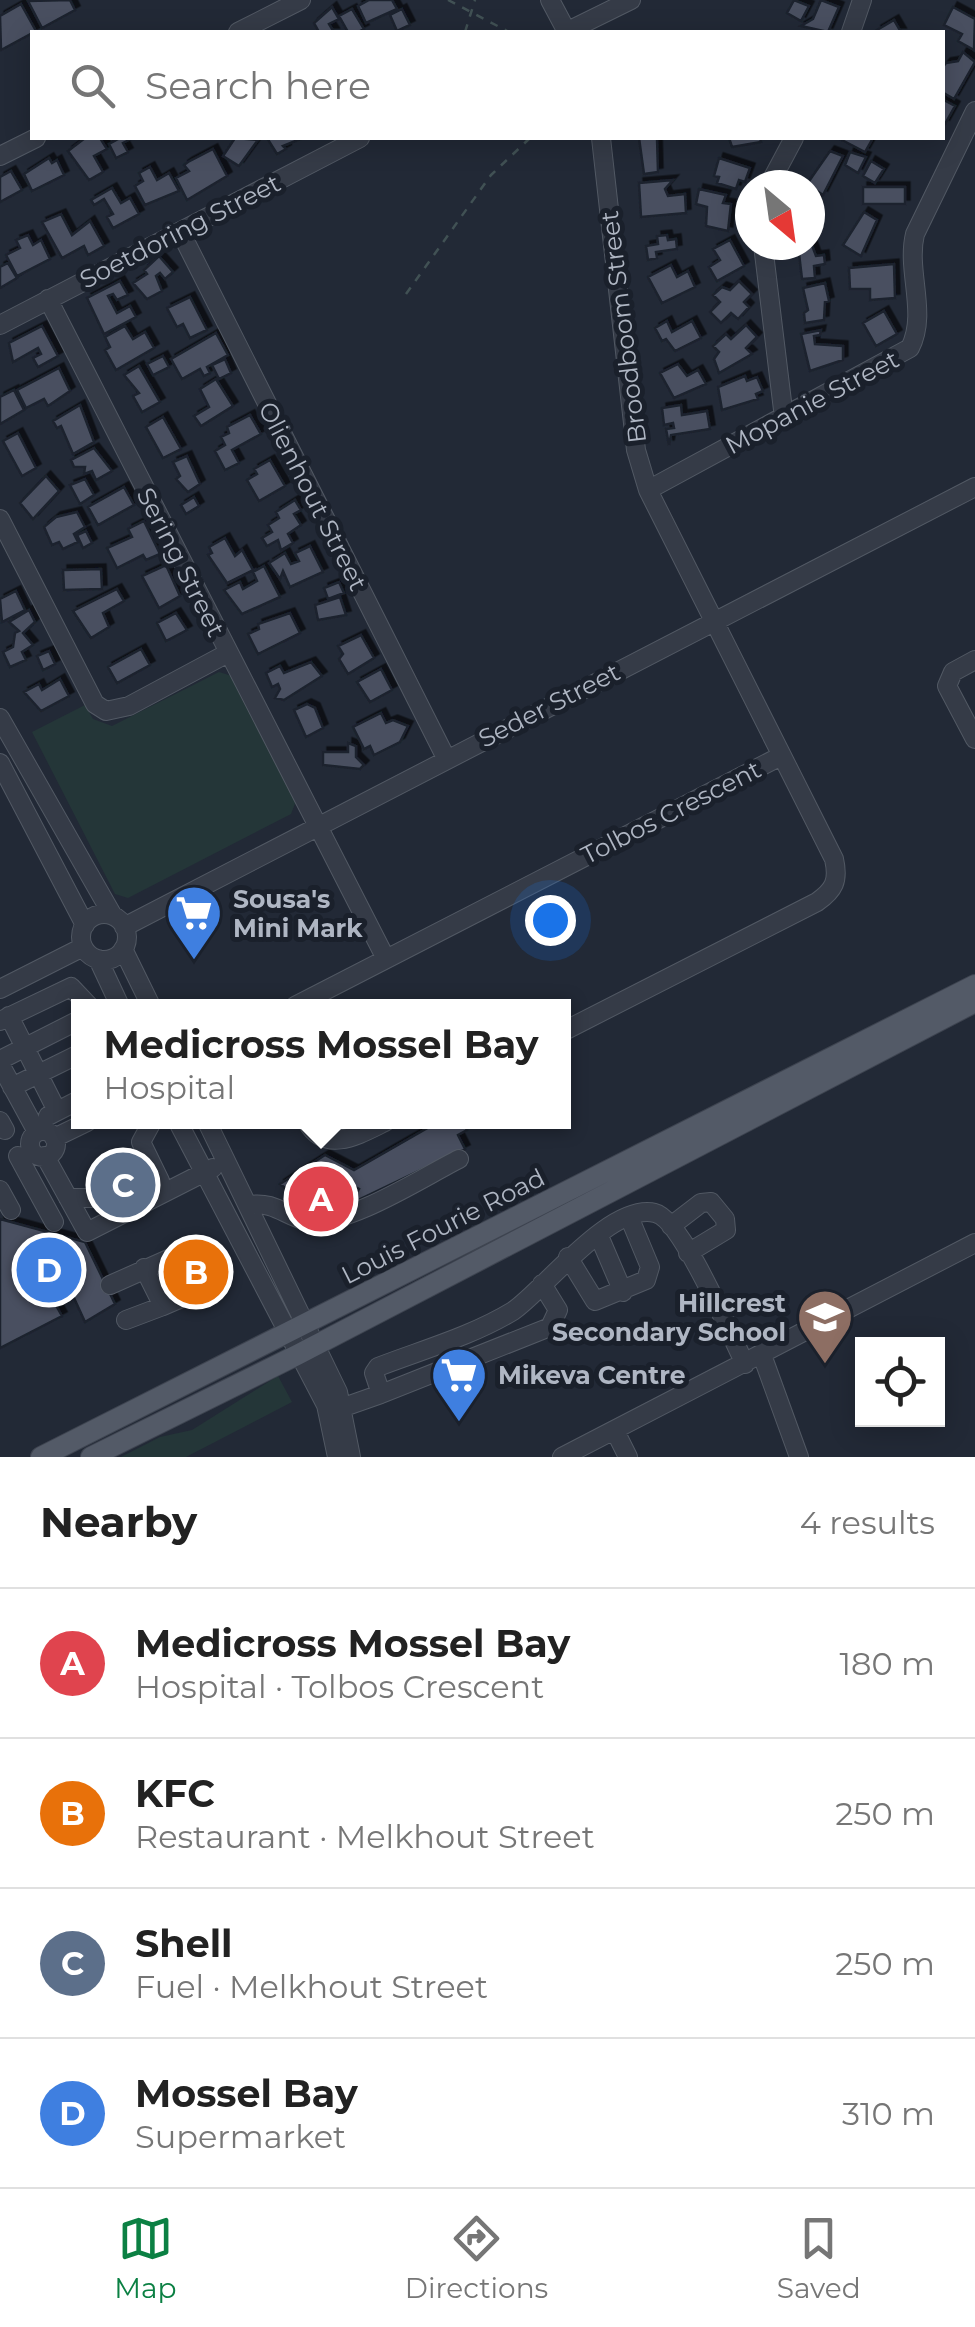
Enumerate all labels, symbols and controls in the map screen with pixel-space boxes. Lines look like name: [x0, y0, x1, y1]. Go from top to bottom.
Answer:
search box: [30, 30, 945, 140]
icon: search: [65, 58, 120, 113]
text: Search here: [145, 62, 371, 109]
street label: Soetdoring Street: [75, 167, 285, 295]
north arrow: [735, 170, 825, 260]
street label: Broodboom Street: [594, 209, 652, 445]
street label: Mopanie Street: [720, 344, 904, 460]
street label: Olienhout Street: [252, 396, 374, 596]
street label: Sering Street: [131, 482, 231, 642]
street label: Seder Street: [473, 657, 625, 753]
street label: Tolbos Crescent: [576, 754, 766, 870]
supermarket icon: Sousa's Mini Mark: [164, 883, 224, 962]
place label: Sousa's Mini Mark: [233, 884, 363, 943]
your location: [525, 895, 576, 946]
popup: [71, 999, 571, 1129]
text: Medicross Mossel Bay: [103, 1021, 539, 1068]
text: Hospital: [103, 1068, 235, 1107]
pin: C: [90, 1148, 156, 1222]
pin: A: [288, 1162, 354, 1236]
street label: Louis Fourie Road: [336, 1162, 550, 1290]
pin: D: [17, 1232, 82, 1308]
pin: B: [164, 1234, 228, 1310]
school or university icon: Hillcrest Secondary School: [795, 1287, 855, 1366]
place label: Hillcrest Secondary School: [552, 1288, 786, 1347]
map controls: [855, 1337, 945, 1427]
button: locate: [855, 1337, 945, 1427]
supermarket icon: Mikeva Centre: [429, 1345, 489, 1424]
place label: Mikeva Centre: [498, 1360, 686, 1390]
text: Nearby: [40, 1496, 197, 1548]
text: 4 results: [800, 1503, 935, 1542]
text: Medicross Mossel Bay: [135, 1620, 570, 1667]
text: A: [60, 1644, 85, 1683]
text: 180 m: [840, 1644, 935, 1683]
text: Hospital · Tolbos Crescent: [135, 1667, 544, 1706]
text: KFC: [135, 1770, 215, 1817]
text: B: [60, 1794, 85, 1833]
text: 250 m: [835, 1794, 935, 1833]
text: Restaurant · Melkhout Street: [135, 1817, 595, 1856]
text: Shell: [135, 1920, 233, 1967]
text: C: [61, 1944, 84, 1983]
text: 250 m: [835, 1944, 935, 1983]
text: Fuel · Melkhout Street: [135, 1967, 488, 2006]
text: Mossel Bay: [135, 2070, 358, 2117]
text: D: [59, 2094, 86, 2133]
text: 310 m: [842, 2094, 935, 2133]
text: Supermarket: [135, 2117, 346, 2156]
tab: Map: [114, 2211, 176, 2305]
tab: Directions: [405, 2211, 548, 2305]
tab: Saved: [777, 2211, 861, 2305]

